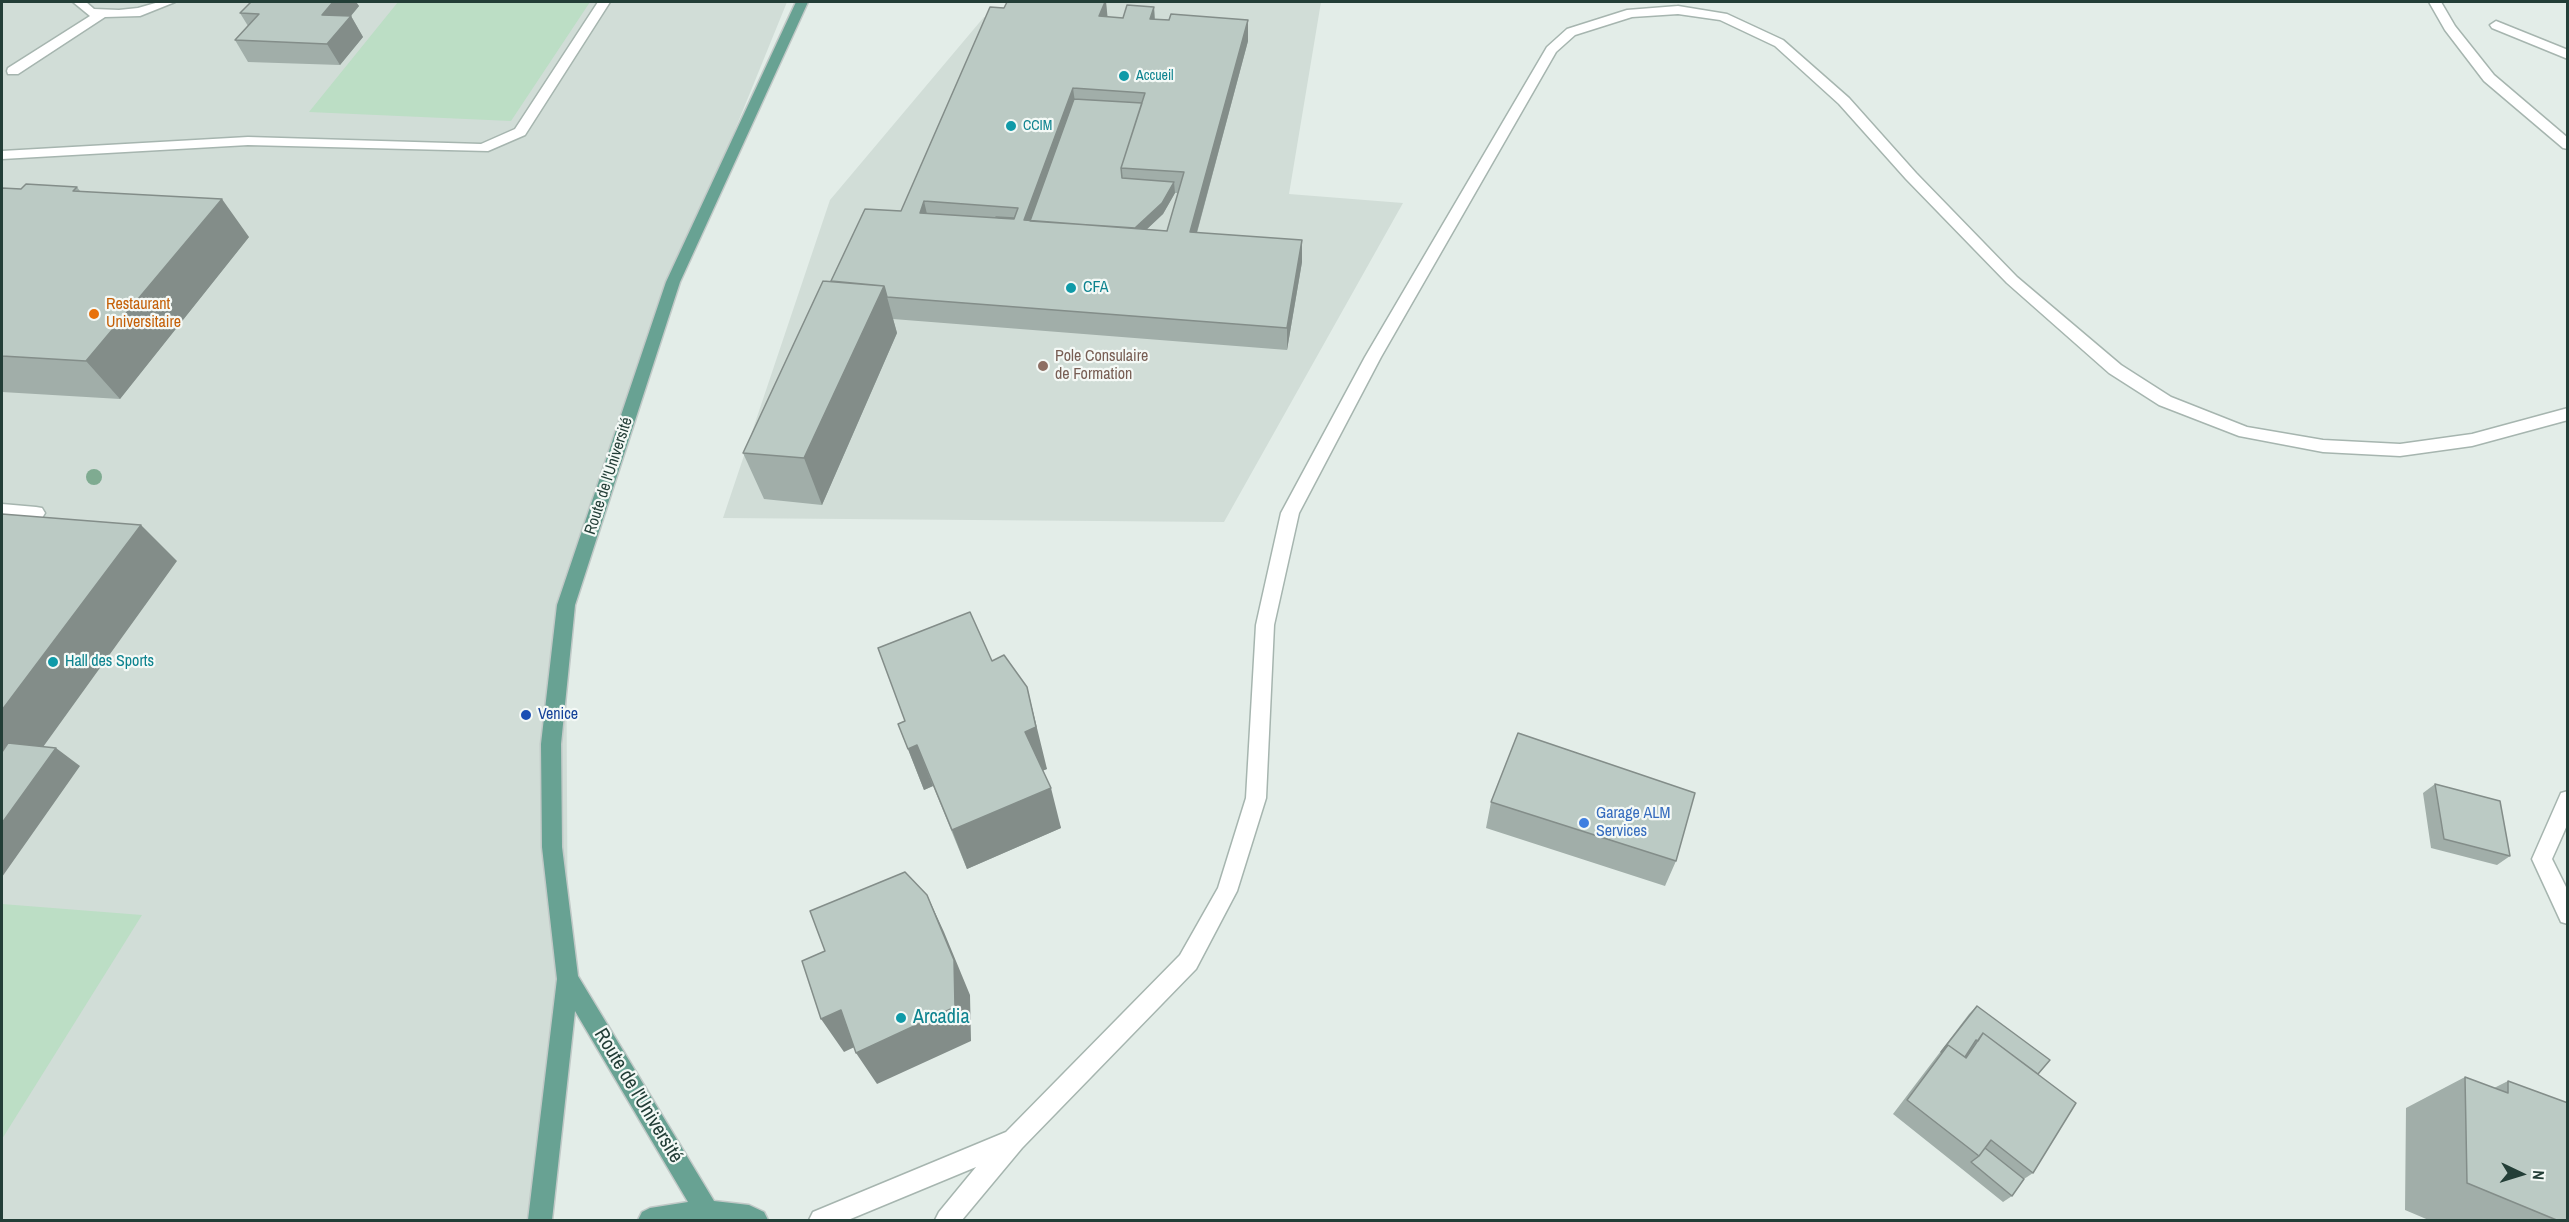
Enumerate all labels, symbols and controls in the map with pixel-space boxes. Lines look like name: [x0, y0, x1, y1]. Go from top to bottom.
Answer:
place label: Accueil: [1136, 68, 1174, 84]
marker: Accueil: [1117, 69, 1131, 83]
place label: CCIM: [1023, 118, 1052, 134]
marker: CCIM: [1004, 119, 1018, 133]
place label: CFA: [1083, 278, 1109, 298]
marker: CFA: [1064, 281, 1078, 295]
place label: Restaurant Universitaire: [106, 295, 181, 333]
marker: Restaurant Universitaire: [87, 307, 101, 321]
place label: Pole Consulaire de Formation: [1055, 347, 1148, 385]
marker: Pole Consulaire de Formation: [1036, 359, 1050, 373]
street label: Route de l'Université: [581, 415, 637, 537]
place label: Hall des Sports: [65, 652, 154, 672]
marker: Hall des Sports: [46, 655, 60, 669]
place label: Venice: [538, 705, 578, 725]
marker: Venice: [519, 708, 533, 722]
place label: Garage ALM Services: [1596, 804, 1670, 842]
marker: Garage ALM Services: [1577, 816, 1591, 830]
place label: Arcadia: [913, 1006, 970, 1030]
marker: Arcadia: [894, 1011, 908, 1025]
street label: Route de l'Université: [588, 1024, 688, 1168]
north arrow: [2491, 1144, 2551, 1204]
text: N: [2528, 1170, 2550, 1181]

